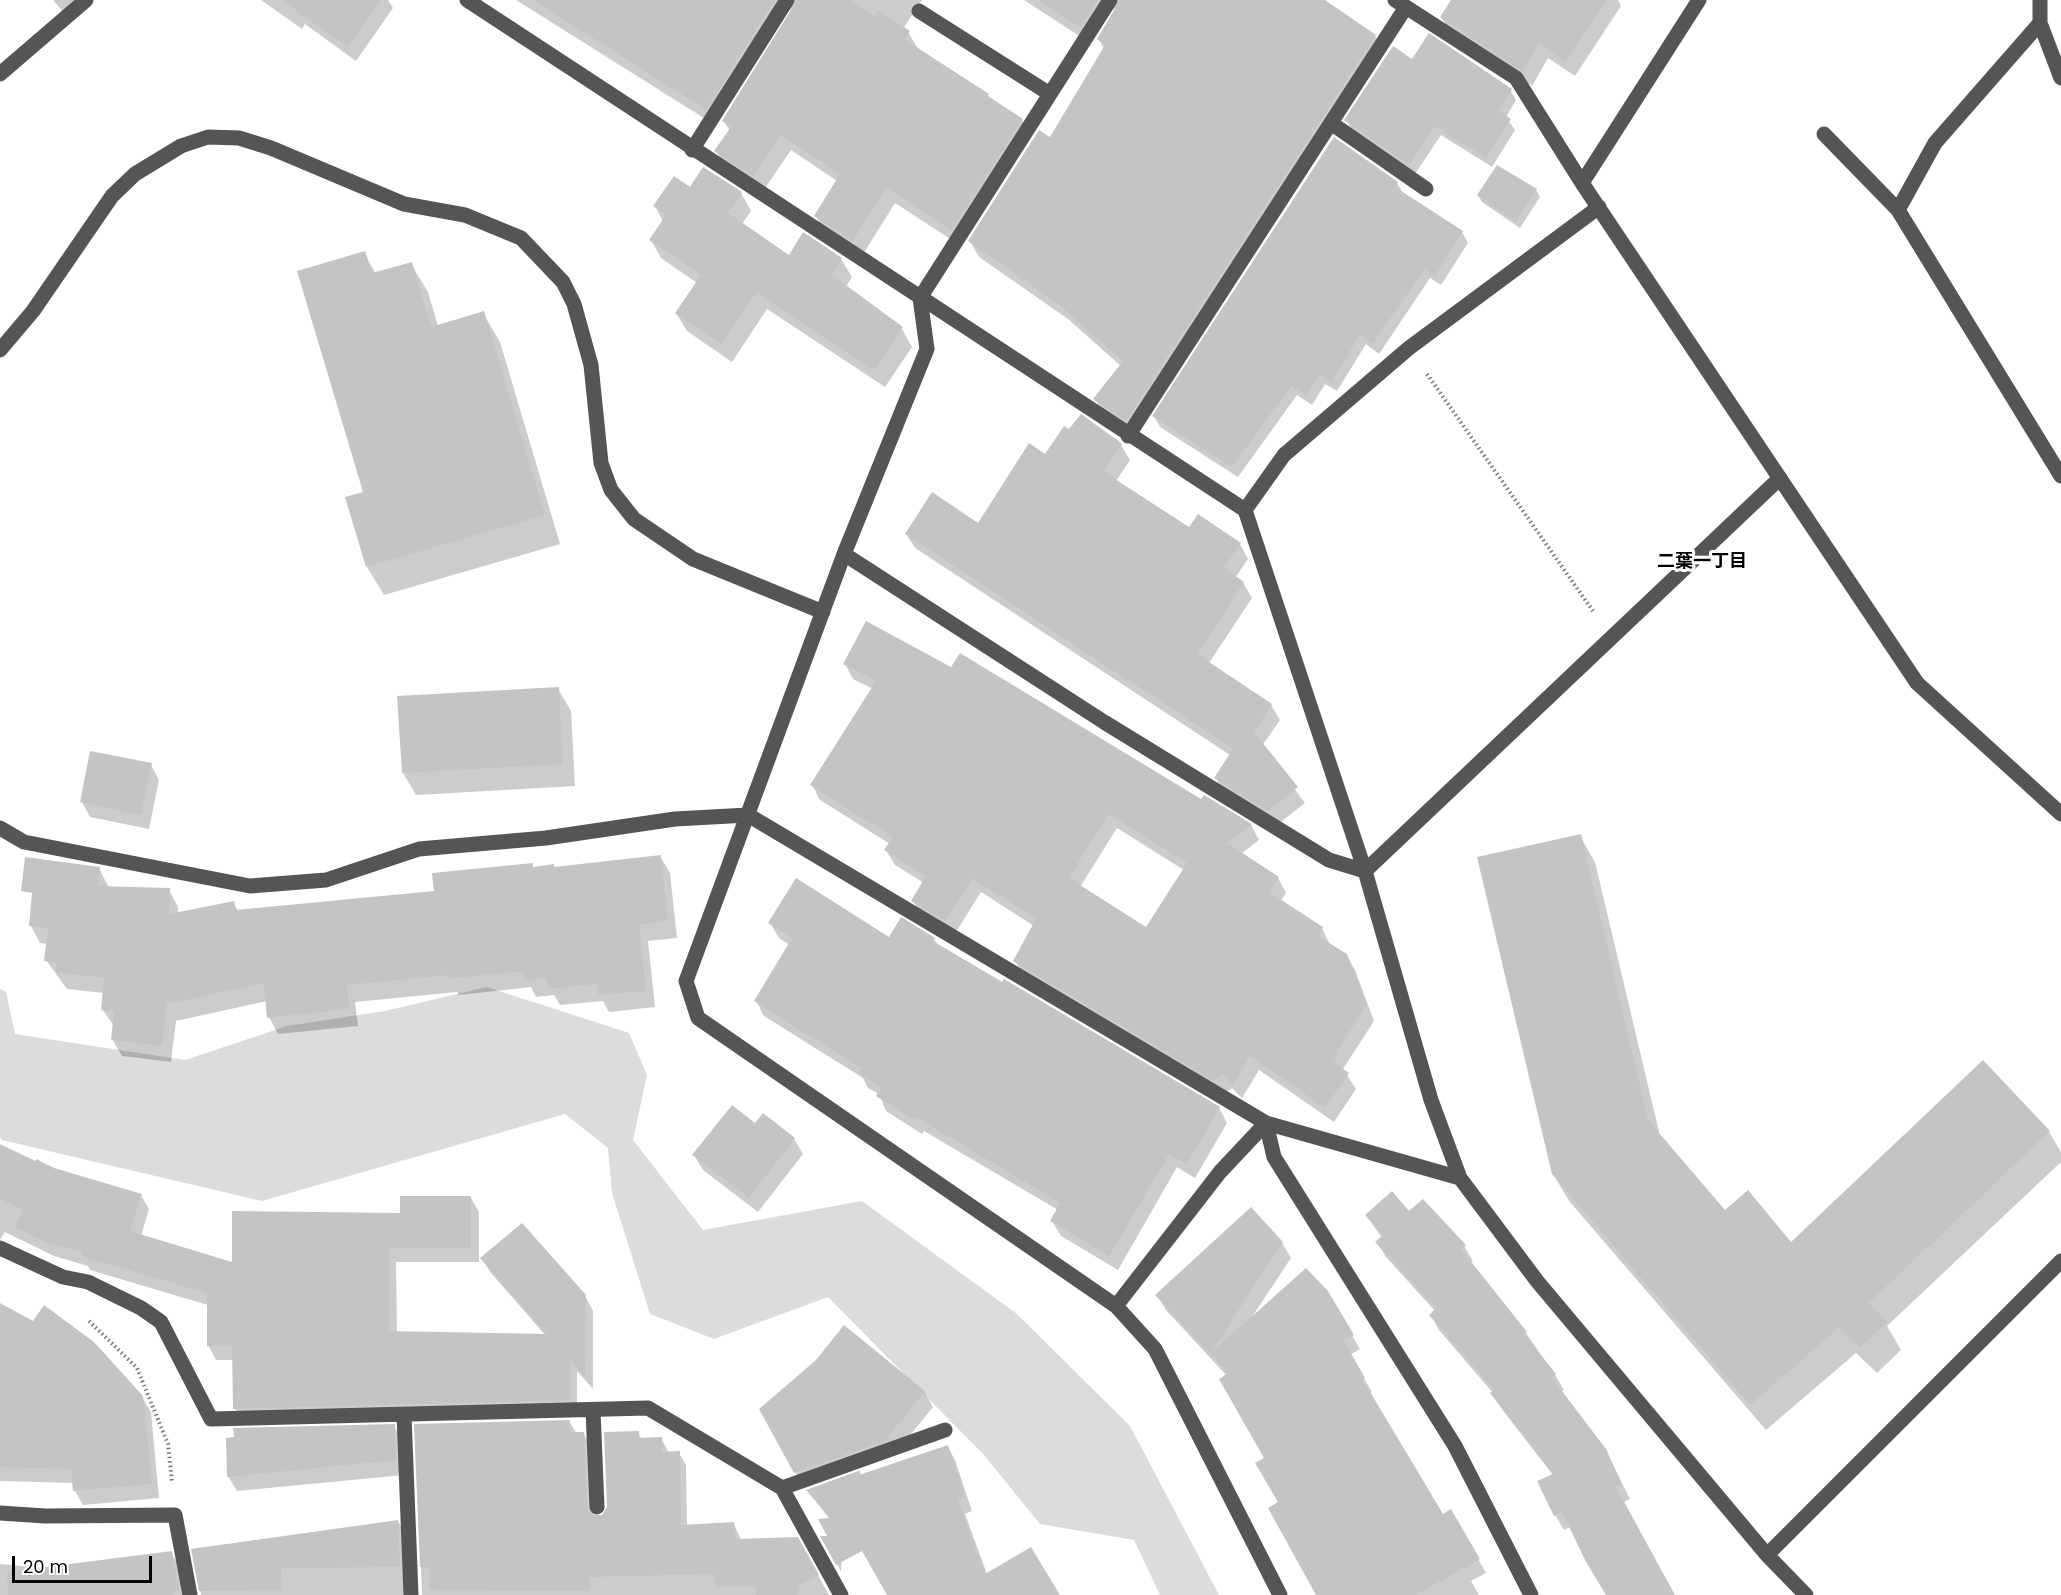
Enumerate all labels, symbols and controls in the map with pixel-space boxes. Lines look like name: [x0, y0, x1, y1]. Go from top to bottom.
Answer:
district label: 二葉一丁目: [1657, 551, 1747, 573]
scale bar: [15, 1544, 154, 1582]
text: 20 m: [23, 1554, 68, 1579]

